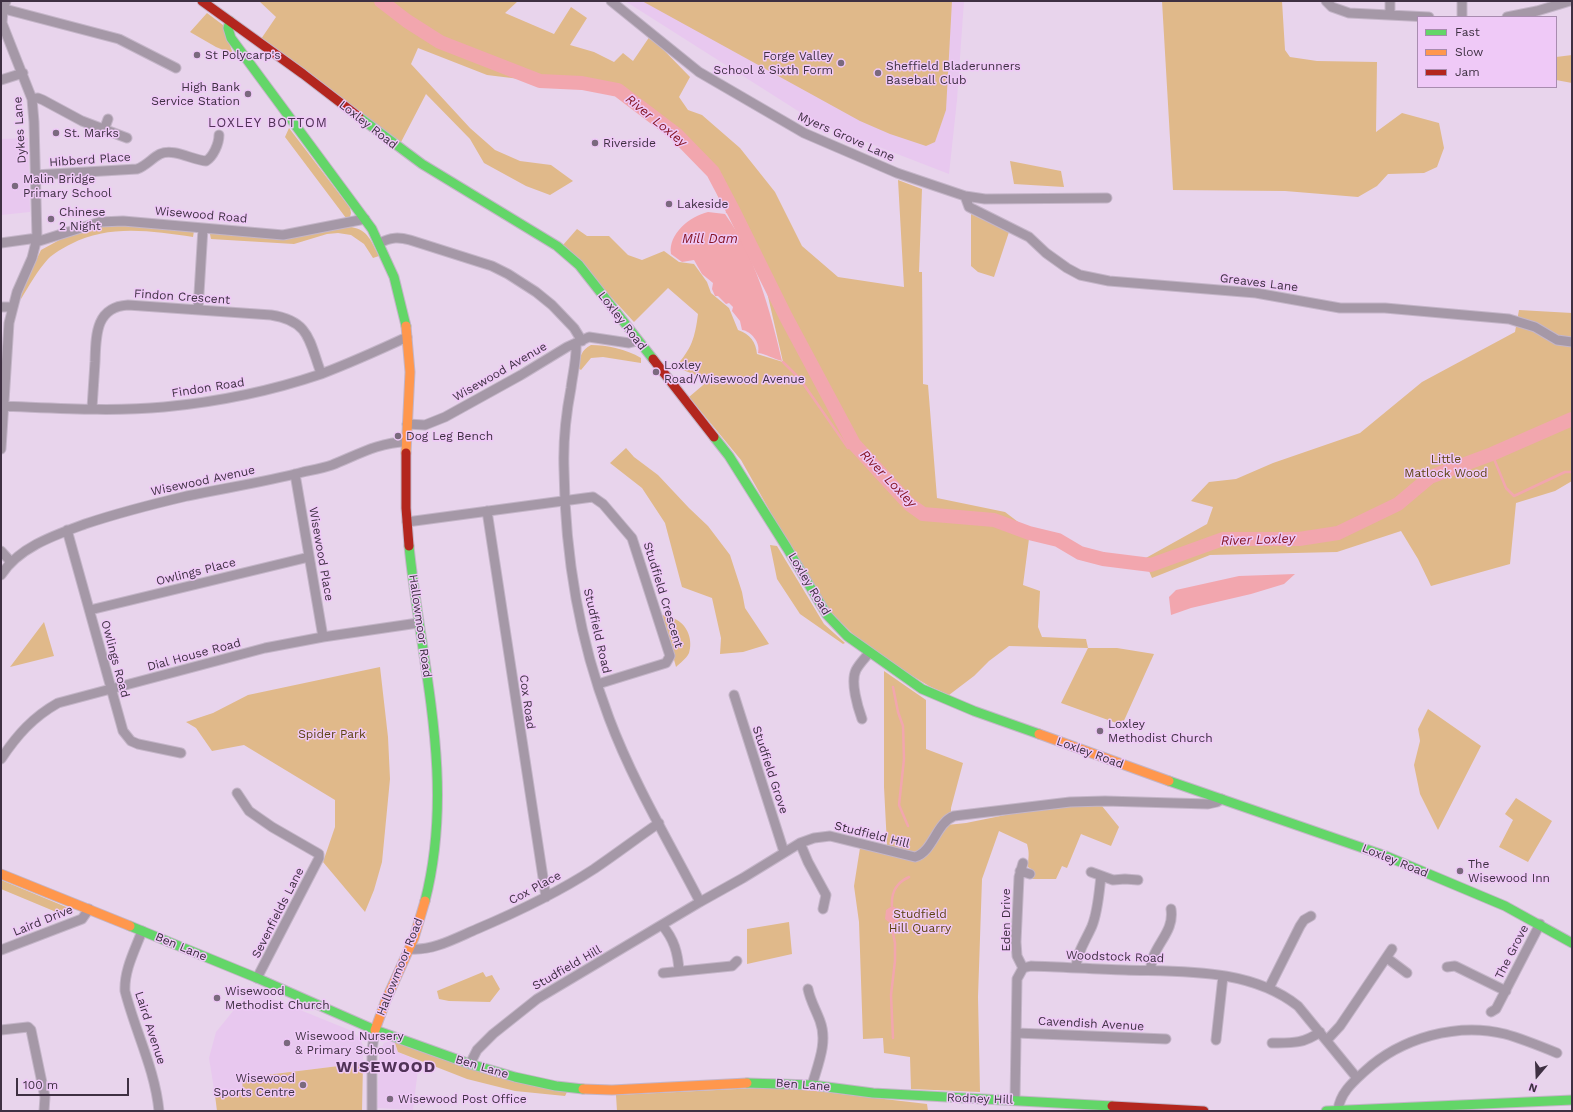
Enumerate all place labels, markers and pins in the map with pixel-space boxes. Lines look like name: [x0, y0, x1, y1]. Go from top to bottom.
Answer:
place label: St Polycarp's: [205, 48, 280, 62]
place label: Forge Valley School & Sixth Form: [713, 49, 833, 77]
marker: St Polycarp's: [192, 50, 202, 60]
marker: Forge Valley School & Sixth Form: [836, 58, 846, 68]
place label: Sheffield Bladerunners Baseball Club: [886, 59, 1021, 87]
marker: Sheffield Bladerunners Baseball Club: [873, 68, 883, 78]
place label: High Bank Service Station: [151, 80, 240, 108]
marker: High Bank Service Station: [243, 89, 253, 99]
place label: St. Marks: [64, 126, 119, 140]
marker: St. Marks: [51, 128, 61, 138]
place label: Riverside: [603, 136, 656, 150]
marker: Riverside: [590, 138, 600, 148]
place label: Malin Bridge Primary School: [23, 172, 112, 200]
marker: Malin Bridge Primary School: [10, 181, 20, 191]
place label: Lakeside: [677, 197, 728, 211]
marker: Lakeside: [664, 199, 674, 209]
place label: Chinese 2 Night: [59, 205, 105, 233]
marker: Chinese 2 Night: [46, 214, 56, 224]
place label: Loxley Road/Wisewood Avenue: [664, 358, 805, 386]
marker: Loxley Road/Wisewood Avenue: [651, 367, 661, 377]
place label: Dog Leg Bench: [406, 429, 493, 443]
marker: Dog Leg Bench: [393, 431, 403, 441]
place label: Loxley Methodist Church: [1108, 717, 1213, 745]
marker: Loxley Methodist Church: [1095, 726, 1105, 736]
place label: The Wisewood Inn: [1468, 857, 1550, 885]
marker: The Wisewood Inn: [1455, 866, 1465, 876]
place label: Wisewood Methodist Church: [225, 984, 330, 1012]
marker: Wisewood Methodist Church: [212, 993, 222, 1003]
place label: Wisewood Nursery & Primary School: [295, 1029, 404, 1057]
marker: Wisewood Nursery & Primary School: [282, 1038, 292, 1048]
place label: Wisewood Sports Centre: [214, 1071, 295, 1099]
marker: Wisewood Sports Centre: [298, 1080, 308, 1090]
place label: Wisewood Post Office: [398, 1092, 527, 1106]
marker: Wisewood Post Office: [385, 1094, 395, 1104]

